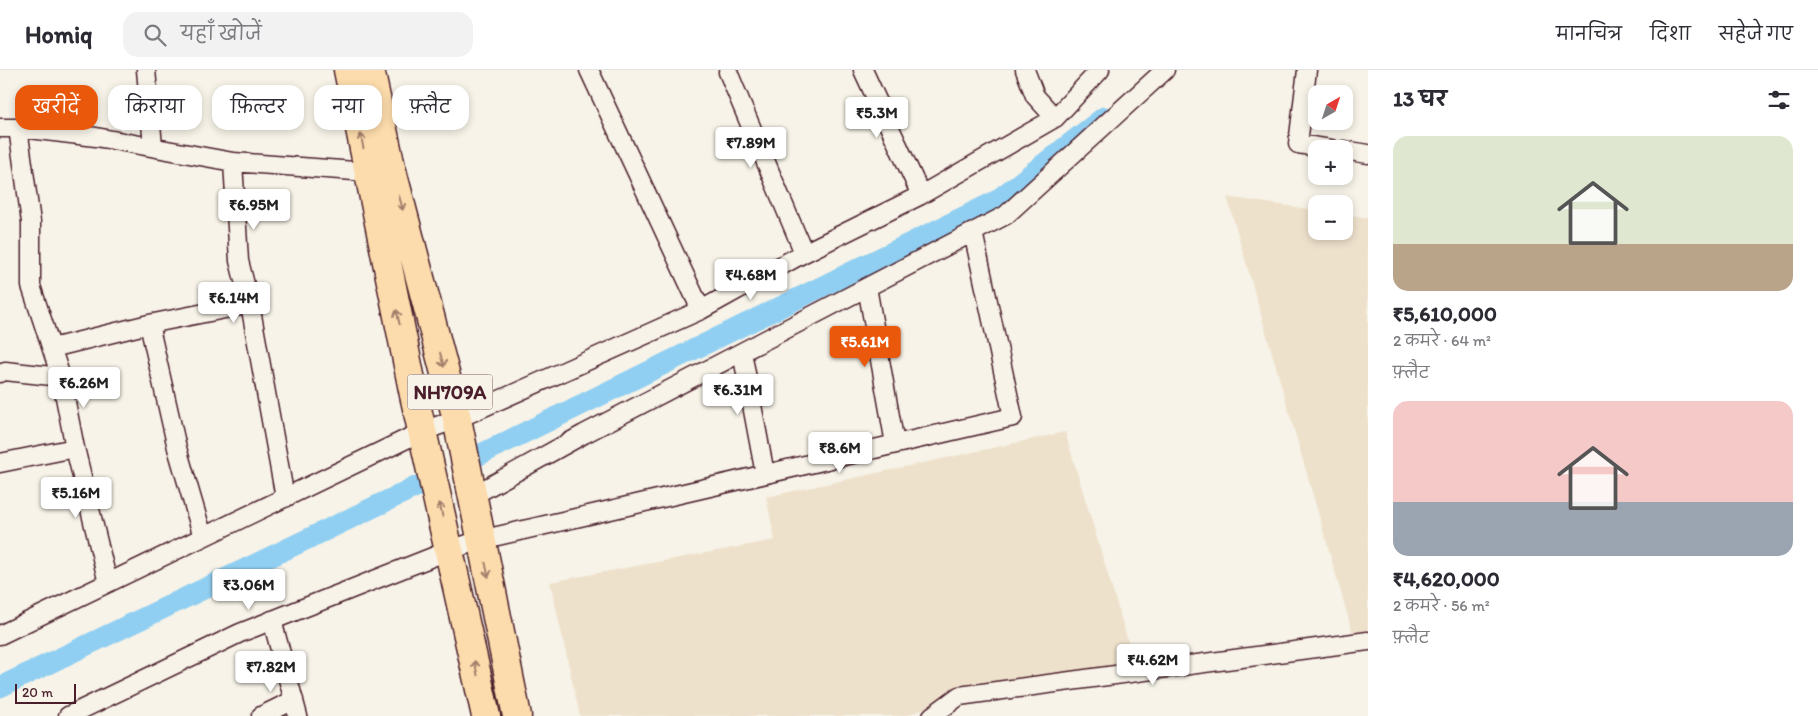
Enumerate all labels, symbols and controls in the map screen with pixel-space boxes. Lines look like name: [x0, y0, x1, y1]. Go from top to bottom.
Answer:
search box: [123, 12, 473, 57]
text: Homiq: [25, 20, 93, 49]
icon: search: [141, 21, 169, 49]
text: यहाँ खोजें: [181, 22, 262, 45]
text: मानचित्र: [1556, 23, 1622, 45]
text: दिशा: [1650, 23, 1691, 45]
text: सहेजे गए: [1719, 23, 1793, 45]
chip: खरीदें: [15, 85, 98, 130]
chip: किराया: [108, 85, 202, 130]
chip: फ़िल्टर: [212, 85, 304, 130]
chip: नया: [314, 85, 382, 130]
chip: फ़्लैट: [392, 85, 469, 130]
north arrow: [1308, 85, 1352, 130]
map controls: [1308, 85, 1353, 240]
text: 13 घर: [1393, 86, 1447, 111]
icon: filters: [1765, 86, 1793, 114]
pin: ₹5.3M: [842, 97, 912, 139]
text: ₹5.3M: [856, 103, 898, 122]
pin: ₹7.89M: [710, 126, 792, 169]
one-way arrow: [357, 133, 367, 149]
text: ₹7.89M: [726, 133, 776, 152]
button: +: [1308, 140, 1353, 185]
icon: home: [1548, 168, 1638, 258]
pin: ₹6.95M: [213, 189, 295, 231]
one-way arrow: [397, 194, 406, 210]
text: ₹6.95M: [229, 195, 279, 214]
button: −: [1308, 195, 1353, 240]
pin: ₹4.68M: [710, 258, 792, 301]
text: ₹4.68M: [725, 265, 777, 284]
pin: ₹6.14M: [193, 282, 275, 324]
text: ₹6.14M: [209, 288, 259, 307]
text: ₹5,610,000: [1393, 301, 1497, 326]
one-way arrow: [393, 309, 402, 325]
pin: ₹5.61M: [824, 326, 906, 368]
text: 2 कमरे · 64 m²: [1393, 331, 1491, 350]
text: ₹5.61M: [841, 332, 889, 351]
one-way arrow: [437, 352, 447, 368]
text: फ़्लैट: [1393, 363, 1429, 382]
pin: ₹6.26M: [43, 366, 125, 409]
text: ₹6.26M: [59, 373, 109, 392]
road number: NH709A: [408, 374, 492, 410]
pin: ₹6.31M: [697, 374, 779, 416]
text: ₹6.31M: [714, 380, 762, 399]
pin: ₹8.6M: [805, 432, 875, 474]
icon: home: [1548, 433, 1638, 523]
text: ₹8.6M: [819, 438, 861, 457]
pin: ₹5.16M: [35, 476, 117, 519]
text: ₹5.16M: [52, 483, 100, 502]
one-way arrow: [436, 502, 445, 518]
one-way arrow: [482, 562, 492, 578]
text: ₹4,620,000: [1393, 566, 1500, 591]
pin: ₹3.06M: [208, 568, 290, 611]
text: ₹3.06M: [223, 575, 275, 594]
text: 2 कमरे · 56 m²: [1393, 596, 1490, 615]
text: फ़्लैट: [1393, 628, 1429, 647]
pin: ₹4.62M: [1112, 644, 1194, 686]
pin: ₹7.82M: [230, 650, 312, 693]
text: ₹4.62M: [1128, 650, 1178, 669]
text: ₹7.82M: [246, 657, 296, 676]
one-way arrow: [471, 661, 481, 677]
scale bar: [15, 681, 76, 704]
text: 20 m: [22, 684, 53, 701]

